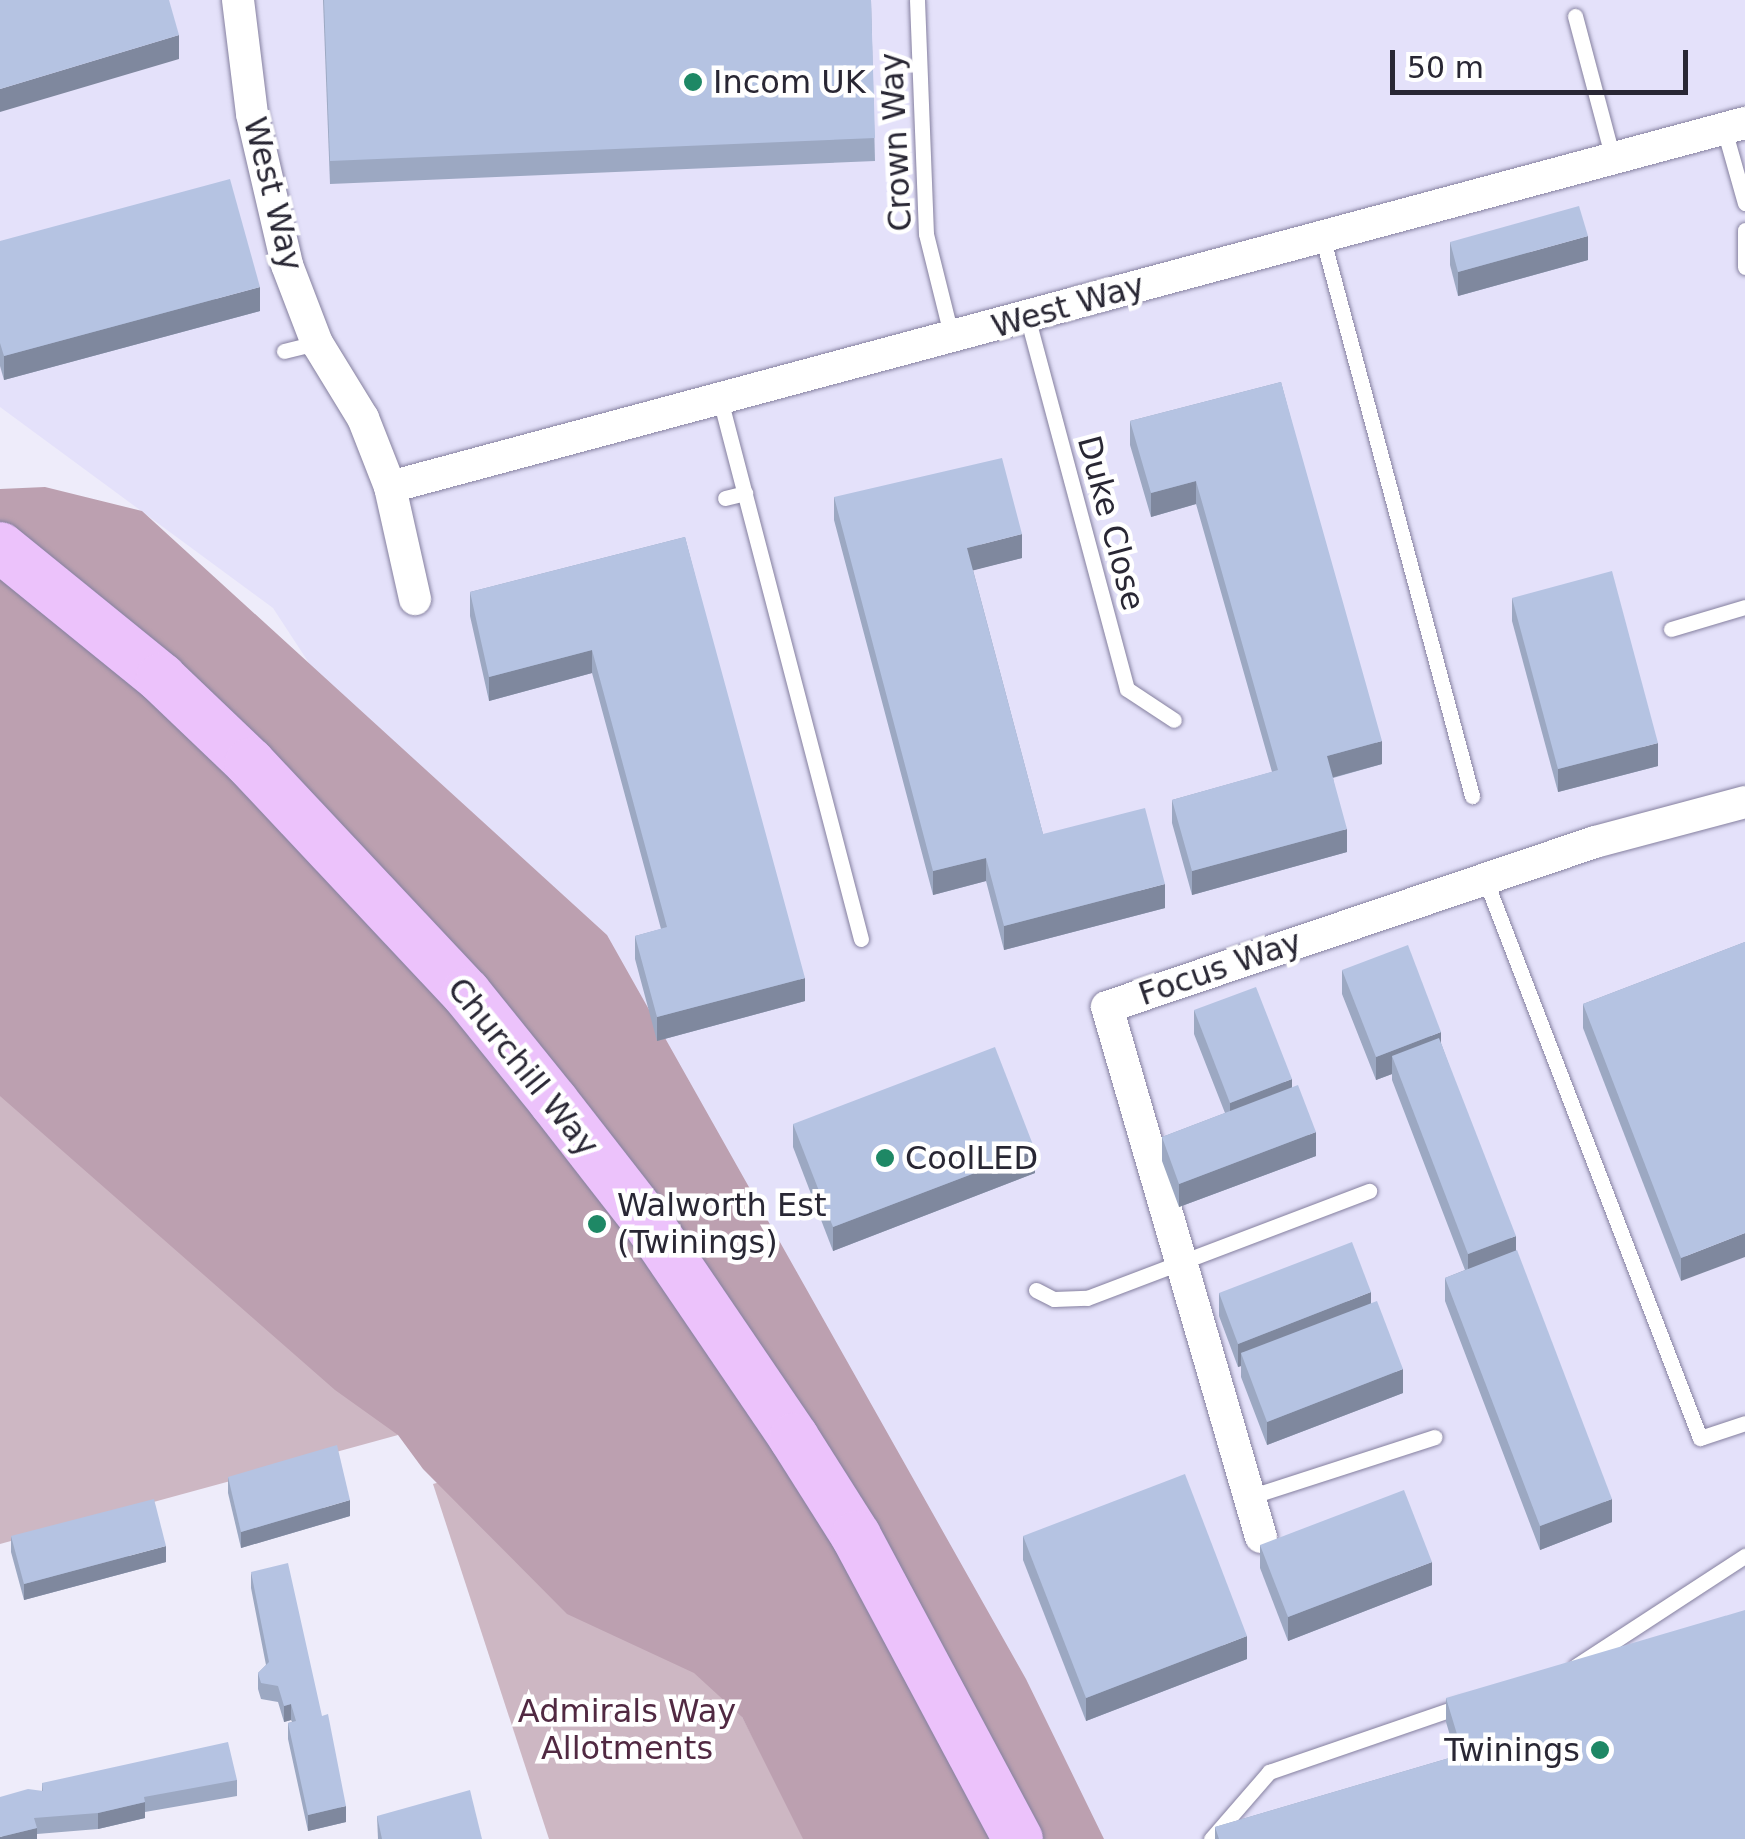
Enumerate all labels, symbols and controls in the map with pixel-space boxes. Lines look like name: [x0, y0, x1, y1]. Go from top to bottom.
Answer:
scale bar: [1395, 30, 1692, 92]
text: 50 m: [1407, 50, 1484, 85]
street label: Crown Way: [872, 52, 920, 232]
place label: Incom UK: [713, 63, 866, 101]
marker: Incom UK: [682, 71, 704, 93]
street label: West Way: [235, 113, 311, 275]
street label: West Way: [987, 266, 1149, 346]
street label: Duke Close: [1069, 431, 1153, 615]
street label: Focus Way: [1134, 922, 1306, 1014]
street label: Churchill Way: [439, 970, 607, 1164]
place label: CoolLED: [905, 1139, 1038, 1177]
marker: CoolLED: [874, 1147, 896, 1169]
place label: Walworth Est (Twinings): [617, 1187, 826, 1262]
marker: Walworth Est (Twinings): [586, 1213, 608, 1235]
park label: Admirals Way Allotments: [518, 1693, 736, 1768]
place label: Twinings: [1444, 1731, 1580, 1769]
marker: Twinings: [1589, 1739, 1611, 1761]

